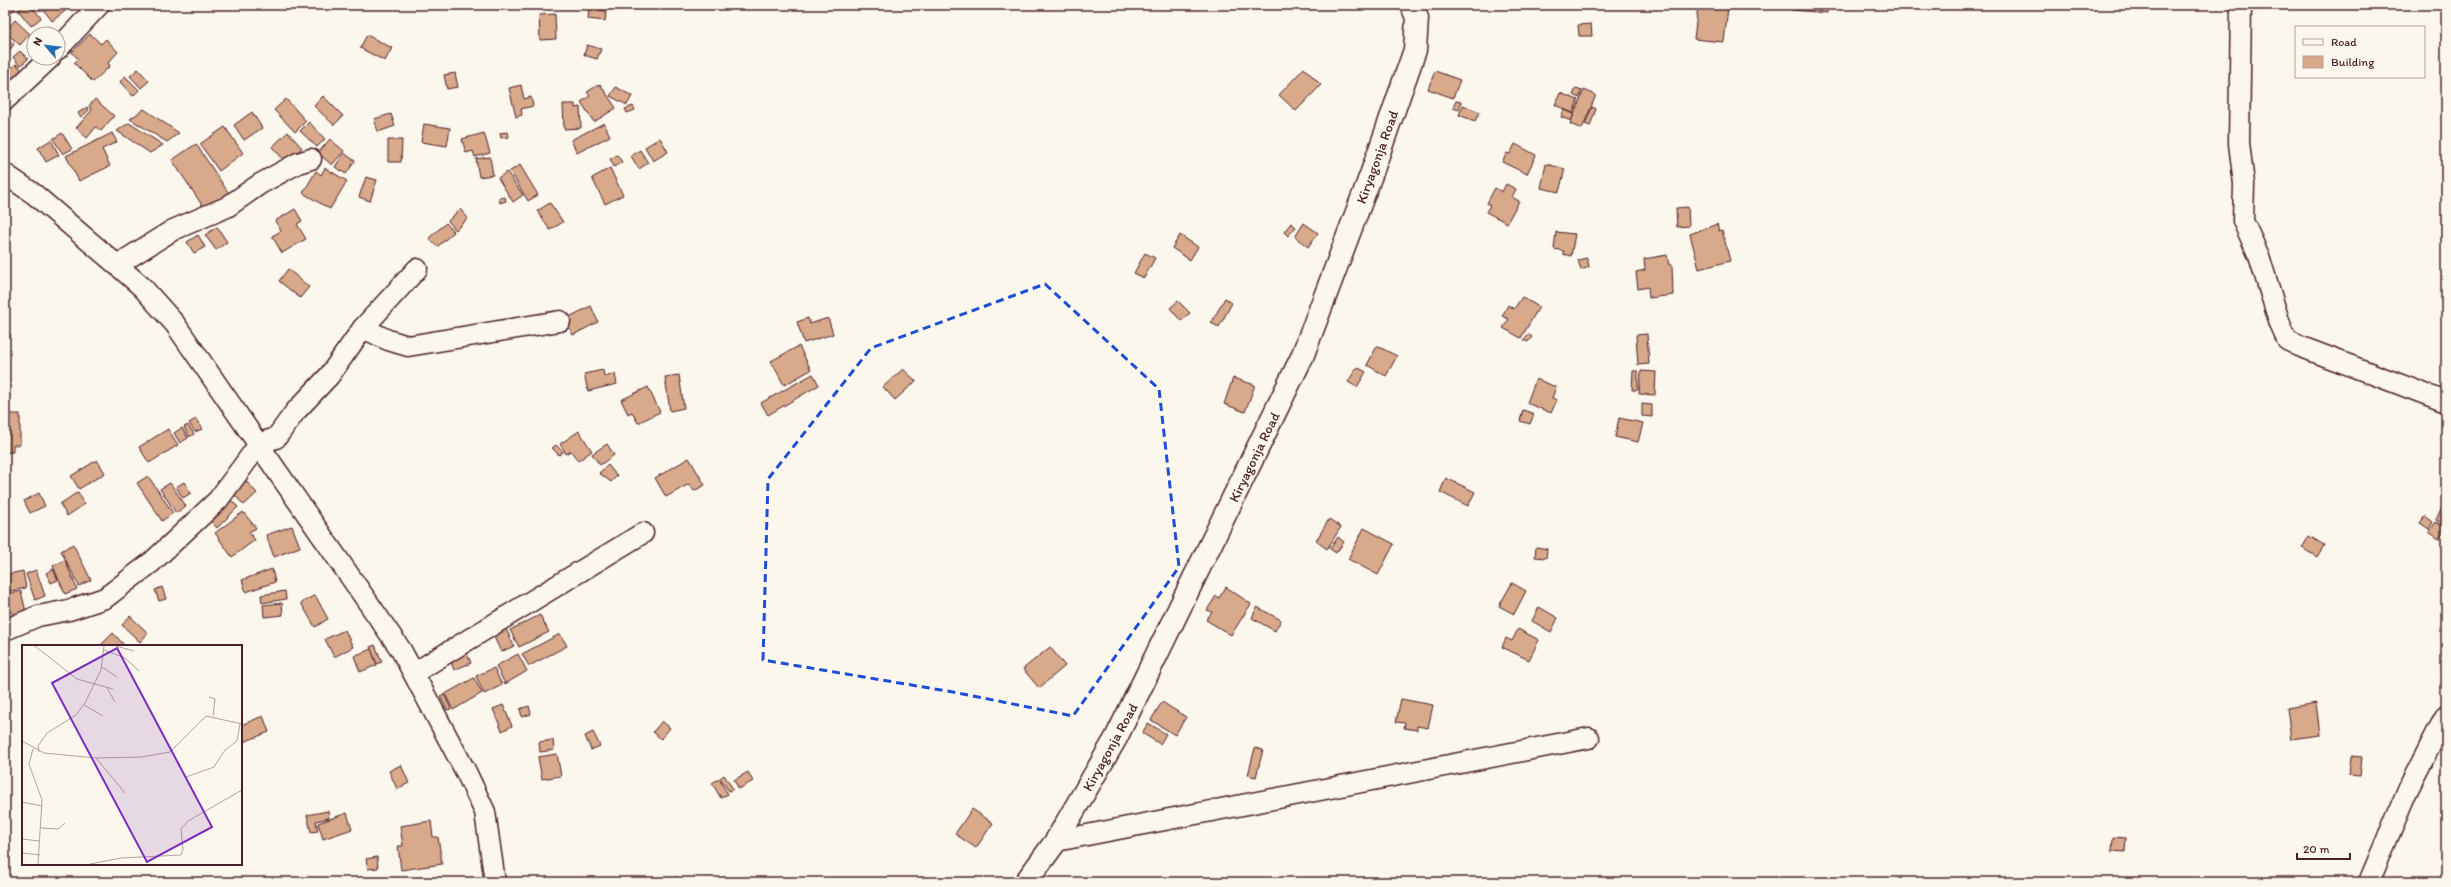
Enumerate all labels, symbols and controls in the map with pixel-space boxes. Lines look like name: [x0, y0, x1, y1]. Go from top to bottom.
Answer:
north arrow: [26, 26, 66, 66]
legend: [2295, 26, 2425, 78]
text: N: [30, 35, 45, 48]
text: Road: [2331, 35, 2357, 49]
text: Building: [2331, 55, 2375, 69]
street label: Kiryagonja Road: [1353, 108, 1402, 206]
street label: Kiryagonja Road: [1225, 409, 1284, 505]
inset map: [22, 645, 242, 865]
street label: Kiryagonja Road: [1079, 700, 1142, 794]
scale bar: [2297, 835, 2350, 861]
text: 20 m: [2303, 842, 2330, 856]

